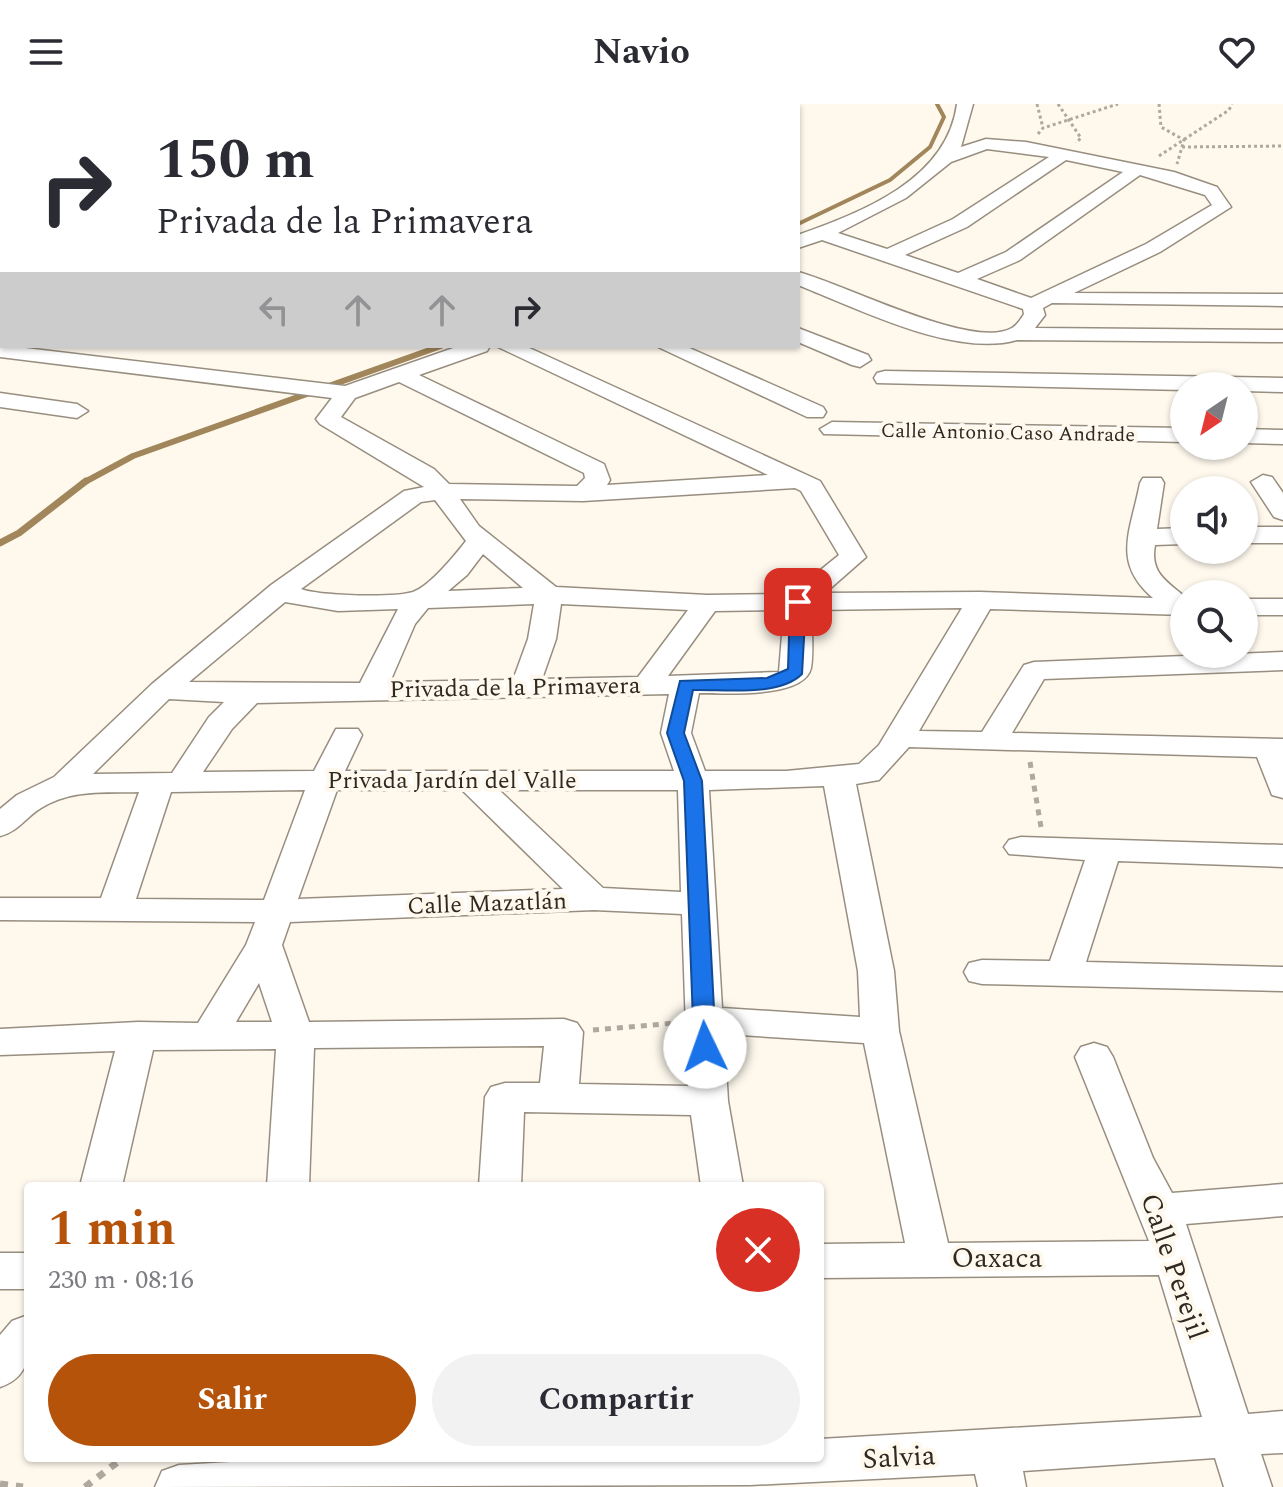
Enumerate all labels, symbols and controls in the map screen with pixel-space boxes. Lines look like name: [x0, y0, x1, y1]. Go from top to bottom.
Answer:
text: Navio: [593, 25, 690, 80]
icon: menu: [24, 30, 68, 74]
icon: heart: [1215, 30, 1259, 74]
text: 150 m: [156, 118, 315, 203]
icon: right: [24, 136, 128, 240]
text: Privada de la Primavera: [156, 195, 533, 250]
icon: left: [252, 288, 296, 332]
icon: ahead: [336, 288, 380, 332]
icon: ahead: [420, 288, 464, 332]
icon: right: [504, 288, 548, 332]
north arrow: [1170, 372, 1258, 460]
map controls: [1170, 372, 1258, 668]
street label: Calle Antonio Caso Andrade: [881, 416, 1135, 450]
button: sound: [1170, 476, 1258, 564]
pin: [764, 568, 832, 636]
icon: arrive: [776, 580, 820, 624]
button: search: [1170, 580, 1258, 668]
street label: Privada de la Primavera: [389, 668, 641, 708]
street label: Privada Jardín del Valle: [327, 763, 577, 799]
street label: Calle Mazatlán: [407, 883, 568, 925]
position arrow: [663, 1005, 747, 1089]
street label: Calle Perejil: [1128, 1188, 1219, 1345]
text: 1 min: [48, 1193, 176, 1266]
button: close: [716, 1208, 800, 1292]
street label: Oaxaca: [952, 1237, 1043, 1280]
text: 230 m · 08:16: [48, 1260, 194, 1300]
button: Salir: [48, 1354, 416, 1446]
button: Compartir: [432, 1354, 800, 1446]
street label: Salvia: [861, 1434, 937, 1481]

